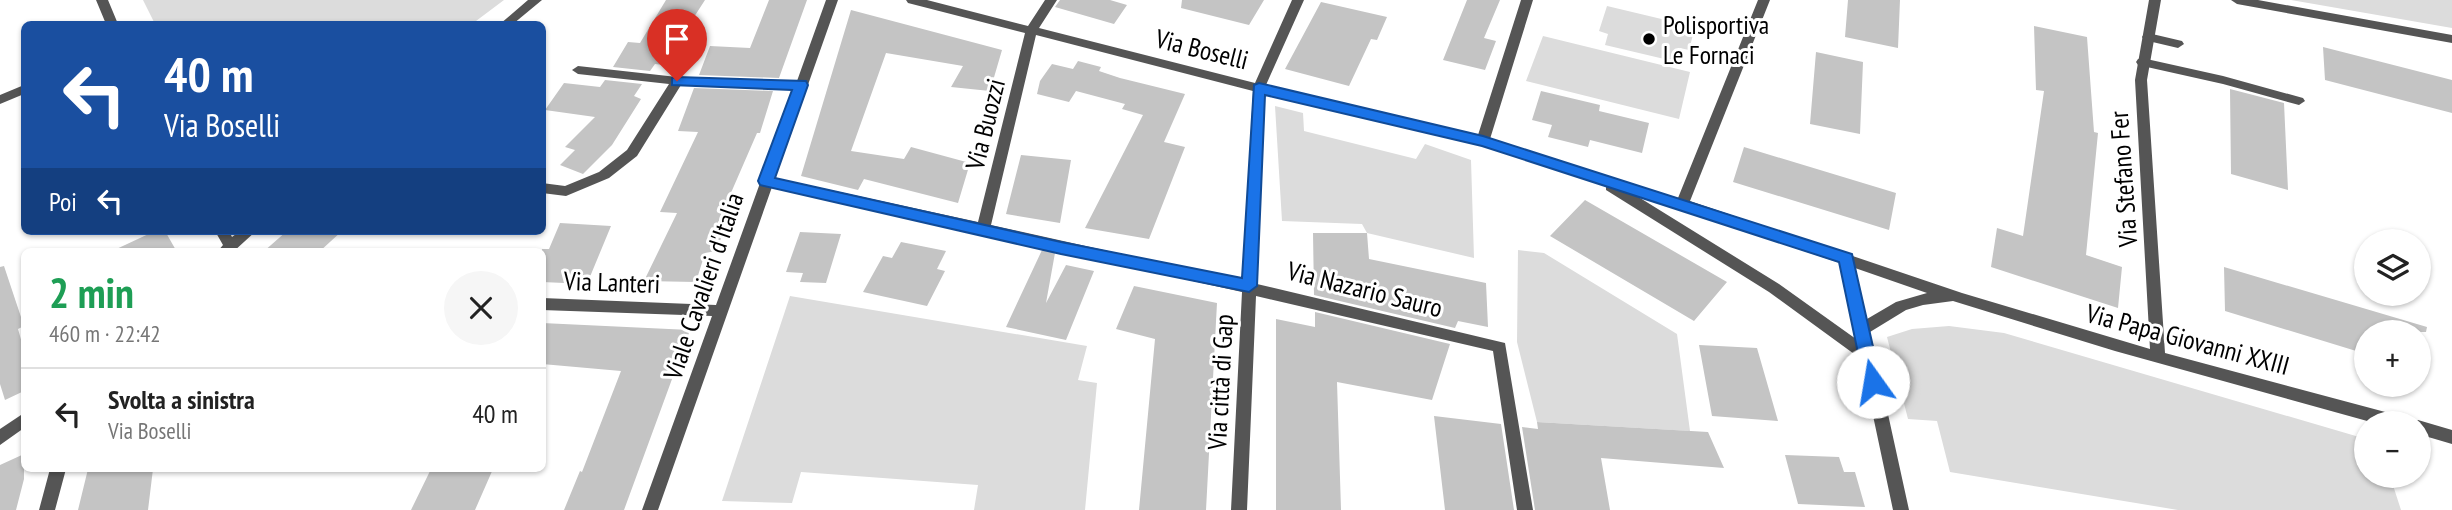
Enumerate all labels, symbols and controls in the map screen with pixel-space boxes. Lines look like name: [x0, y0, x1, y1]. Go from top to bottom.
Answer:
place label: Polisportiva Le Fornaci: [1663, 8, 1769, 71]
pin: [647, 9, 707, 81]
icon: arrive: [658, 20, 696, 58]
street label: Via Boselli: [1151, 21, 1252, 76]
marker: Polisportiva Le Fornaci: [1641, 31, 1657, 47]
text: 40 m: [164, 42, 253, 106]
icon: left: [49, 49, 140, 140]
street label: Via Buozzi: [958, 75, 1012, 174]
text: Via Boselli: [164, 104, 280, 146]
street label: Via Stefano Fer: [2102, 110, 2144, 249]
icon: left: [91, 182, 129, 220]
text: Poi: [49, 185, 77, 218]
street label: Viale Cavalieri d'Italia: [655, 188, 750, 385]
map controls: [2354, 229, 2431, 488]
button: layers: [2354, 229, 2431, 306]
street label: Via Nazario Sauro: [1283, 254, 1446, 324]
street label: Via Lanteri: [562, 264, 661, 300]
text: 2 min: [49, 265, 134, 320]
button: close: [444, 271, 518, 345]
street label: Via Papa Giovanni XXIII: [2082, 296, 2293, 382]
street label: Via città di Gap: [1200, 313, 1240, 452]
text: 460 m · 22:42: [49, 319, 161, 348]
button: +: [2354, 320, 2431, 397]
position arrow: [1836, 345, 1910, 419]
text: Svolta a sinistra: [108, 383, 255, 416]
icon: left: [49, 395, 87, 433]
text: 40 m: [472, 397, 518, 430]
button: −: [2354, 411, 2431, 488]
text: Via Boselli: [108, 416, 191, 445]

